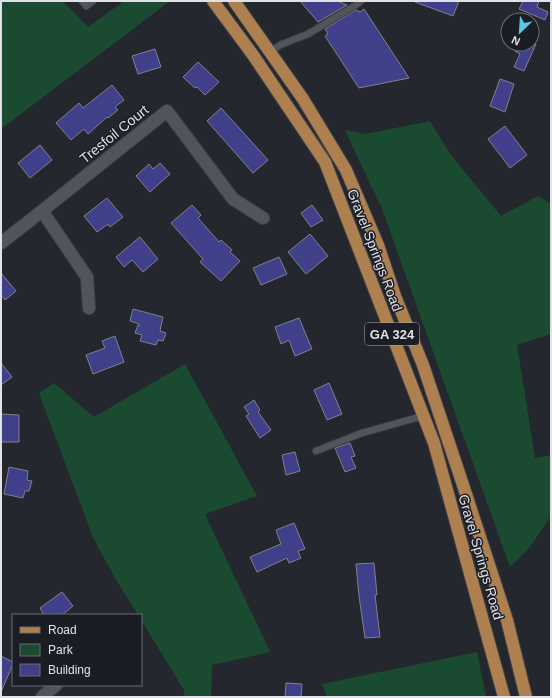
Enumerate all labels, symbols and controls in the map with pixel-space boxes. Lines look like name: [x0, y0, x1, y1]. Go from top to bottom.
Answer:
north arrow: [500, 12, 540, 52]
text: N: [510, 34, 522, 48]
street label: Tresfoil Court: [77, 101, 152, 166]
street label: Gravel Springs Road: [344, 186, 406, 314]
road number: GA 324: [365, 323, 419, 345]
street label: Gravel Springs Road: [455, 492, 507, 622]
legend: [12, 614, 142, 686]
text: Road: [48, 623, 77, 637]
text: Park: [48, 643, 74, 657]
text: Building: [48, 663, 91, 677]

